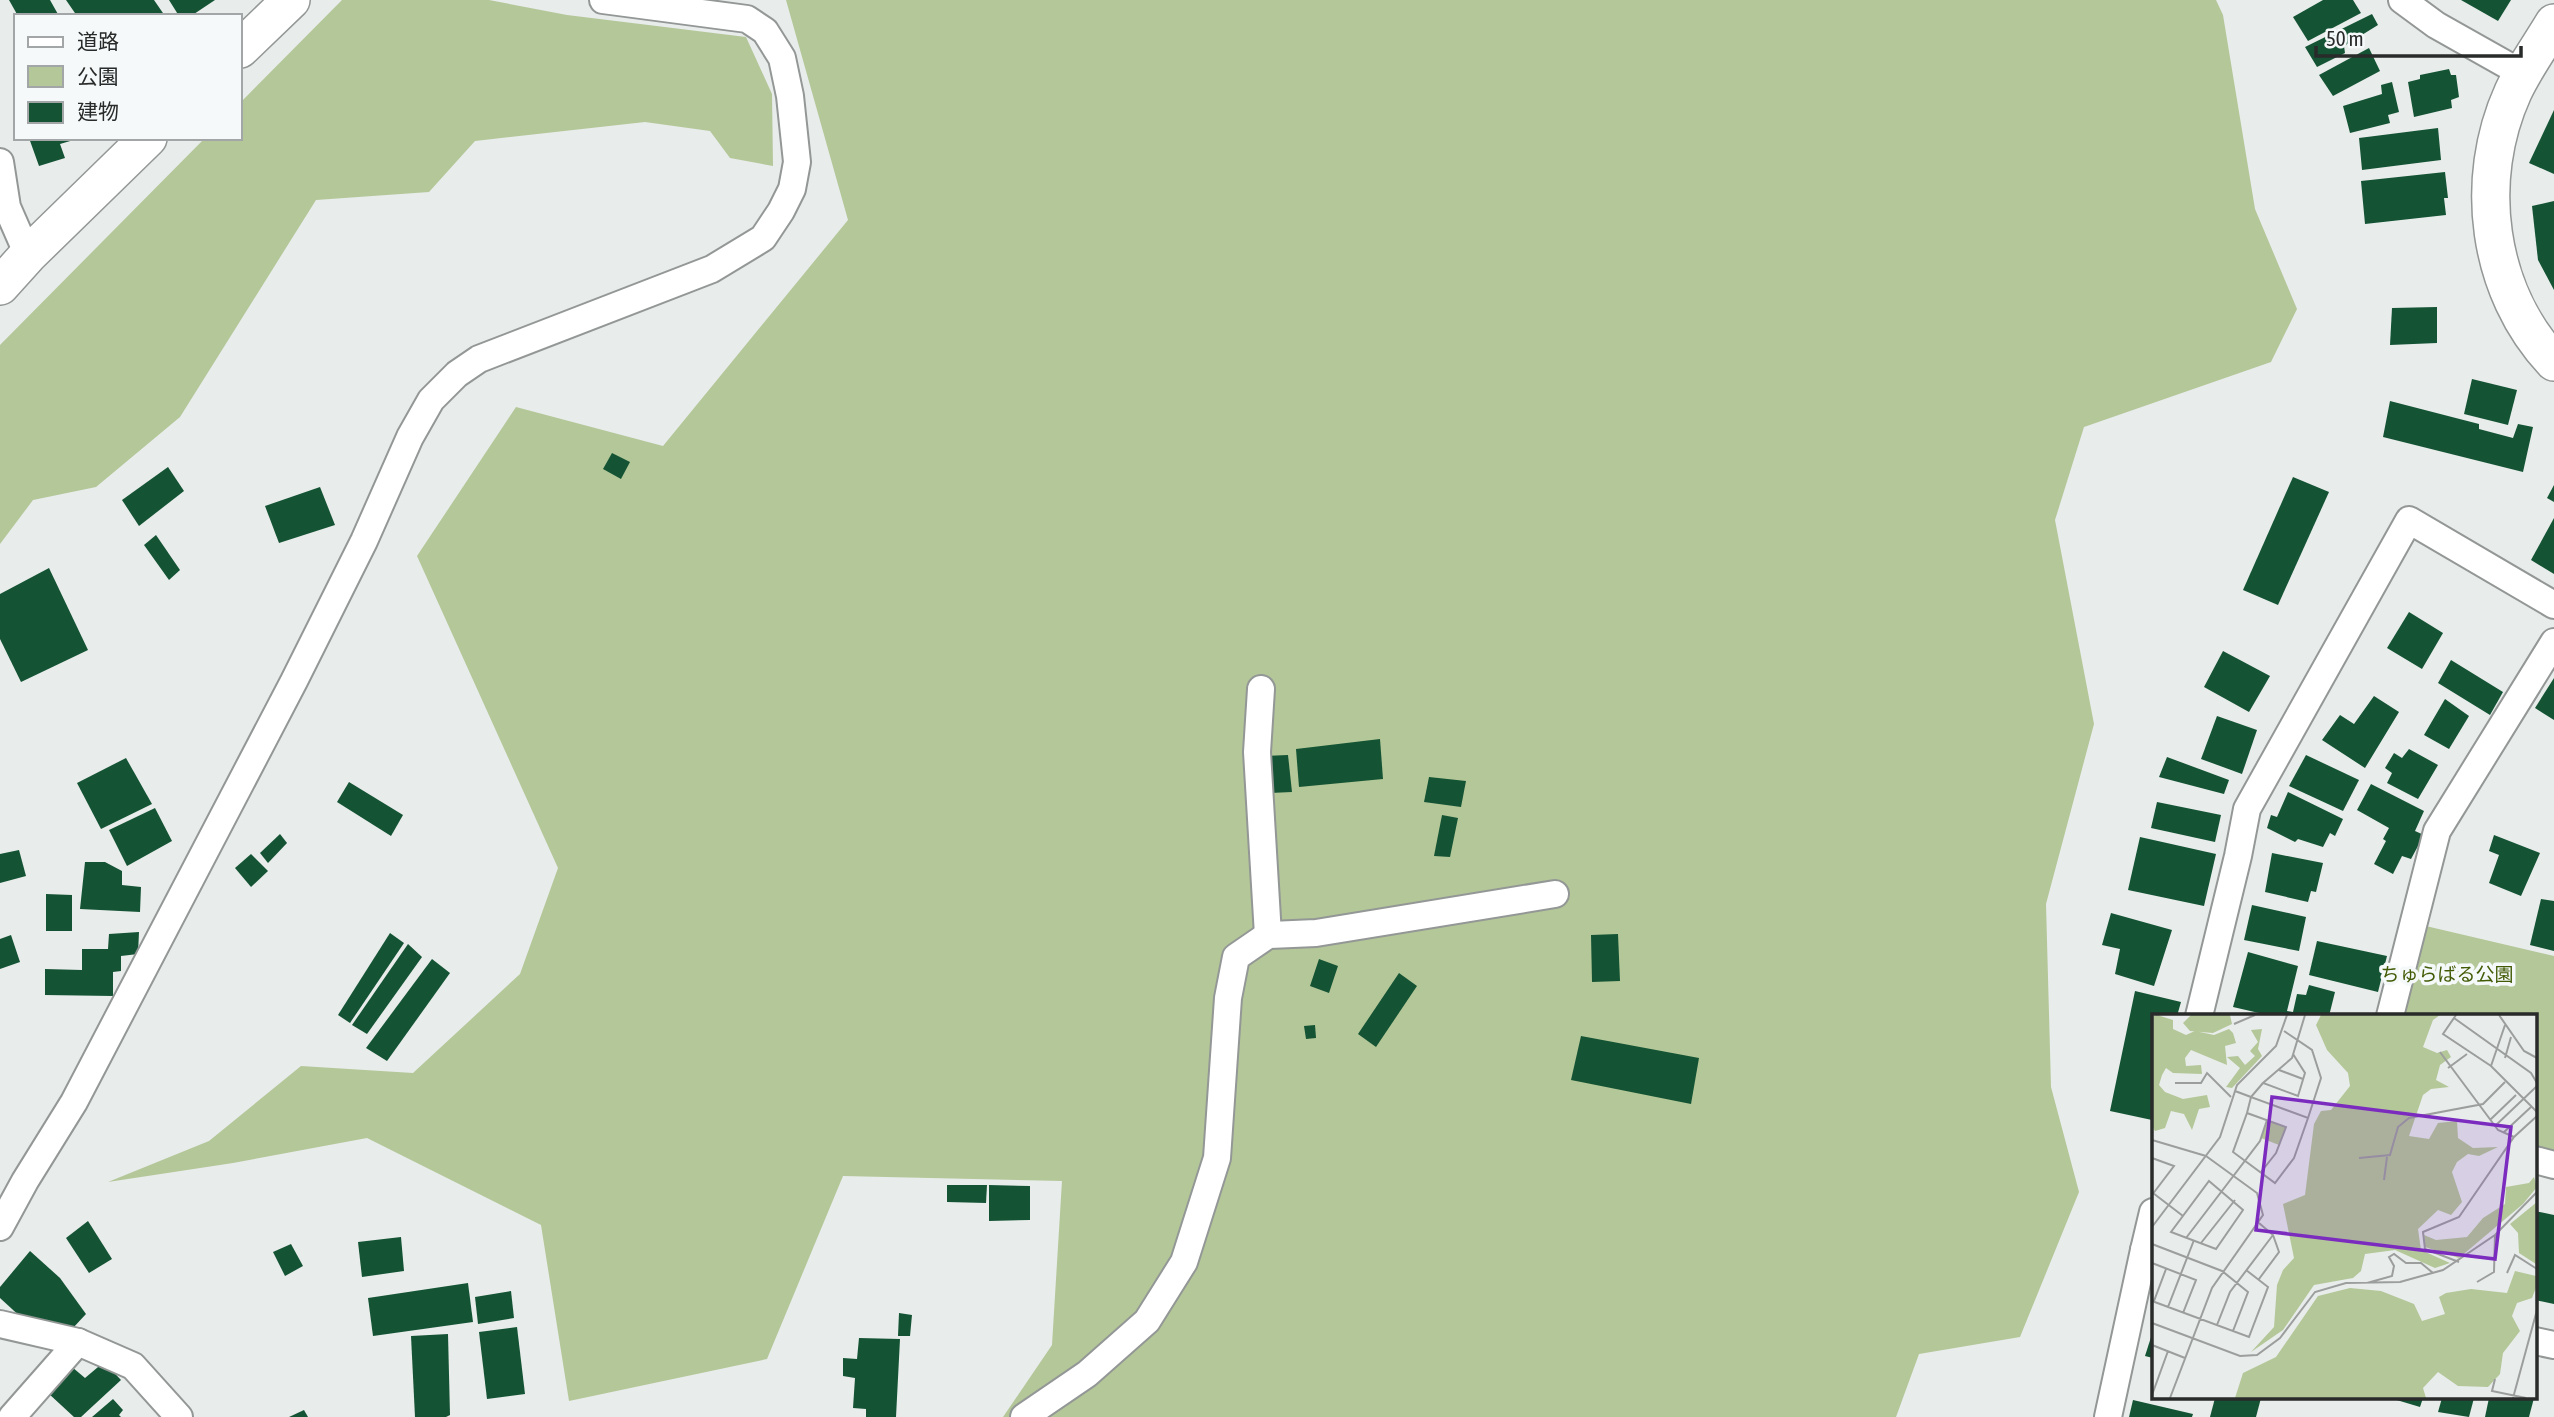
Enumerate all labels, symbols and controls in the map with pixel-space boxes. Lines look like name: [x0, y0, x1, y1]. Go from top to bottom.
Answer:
legend: [14, 14, 242, 140]
scale bar: [2316, 14, 2521, 58]
text: 50 m: [2326, 26, 2364, 50]
text: 道路: [77, 29, 119, 53]
text: 公園: [77, 64, 119, 88]
text: 建物: [77, 99, 119, 123]
park label: ちゅらばる公園: [2380, 963, 2514, 985]
inset map: [2152, 1014, 2536, 1400]

